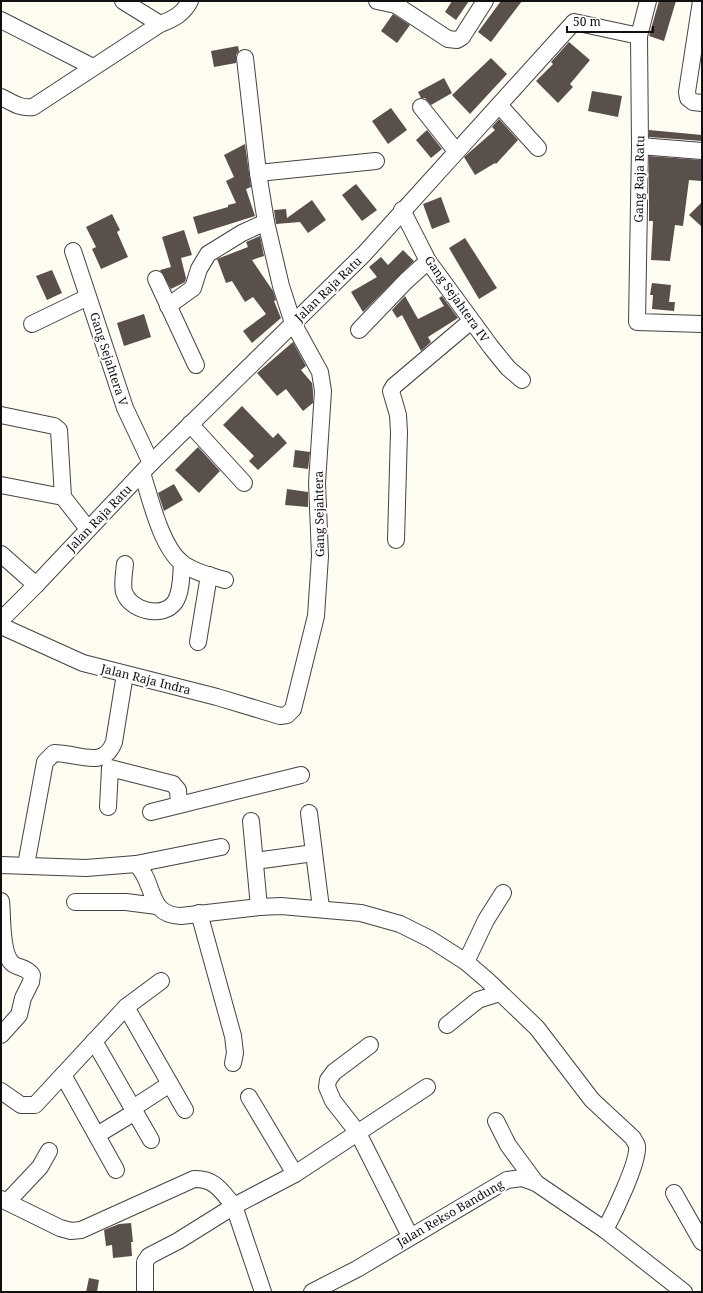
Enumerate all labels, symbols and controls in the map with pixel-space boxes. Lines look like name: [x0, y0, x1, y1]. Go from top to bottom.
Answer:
scale bar: [567, 8, 653, 34]
text: 50 m: [573, 13, 601, 30]
street label: Gang Raja Ratu: [630, 135, 648, 223]
street label: Jalan Raja Ratu: [290, 252, 365, 326]
street label: Gang Sejahtera IV: [421, 252, 494, 346]
street label: Gang Sejahtera V: [86, 310, 132, 409]
street label: Gang Sejahtera: [310, 470, 328, 557]
street label: Jalan Raja Ratu: [62, 481, 136, 556]
street label: Jalan Raja Indra: [98, 659, 193, 698]
street label: Jalan Rekso Bandung: [393, 1175, 507, 1251]

